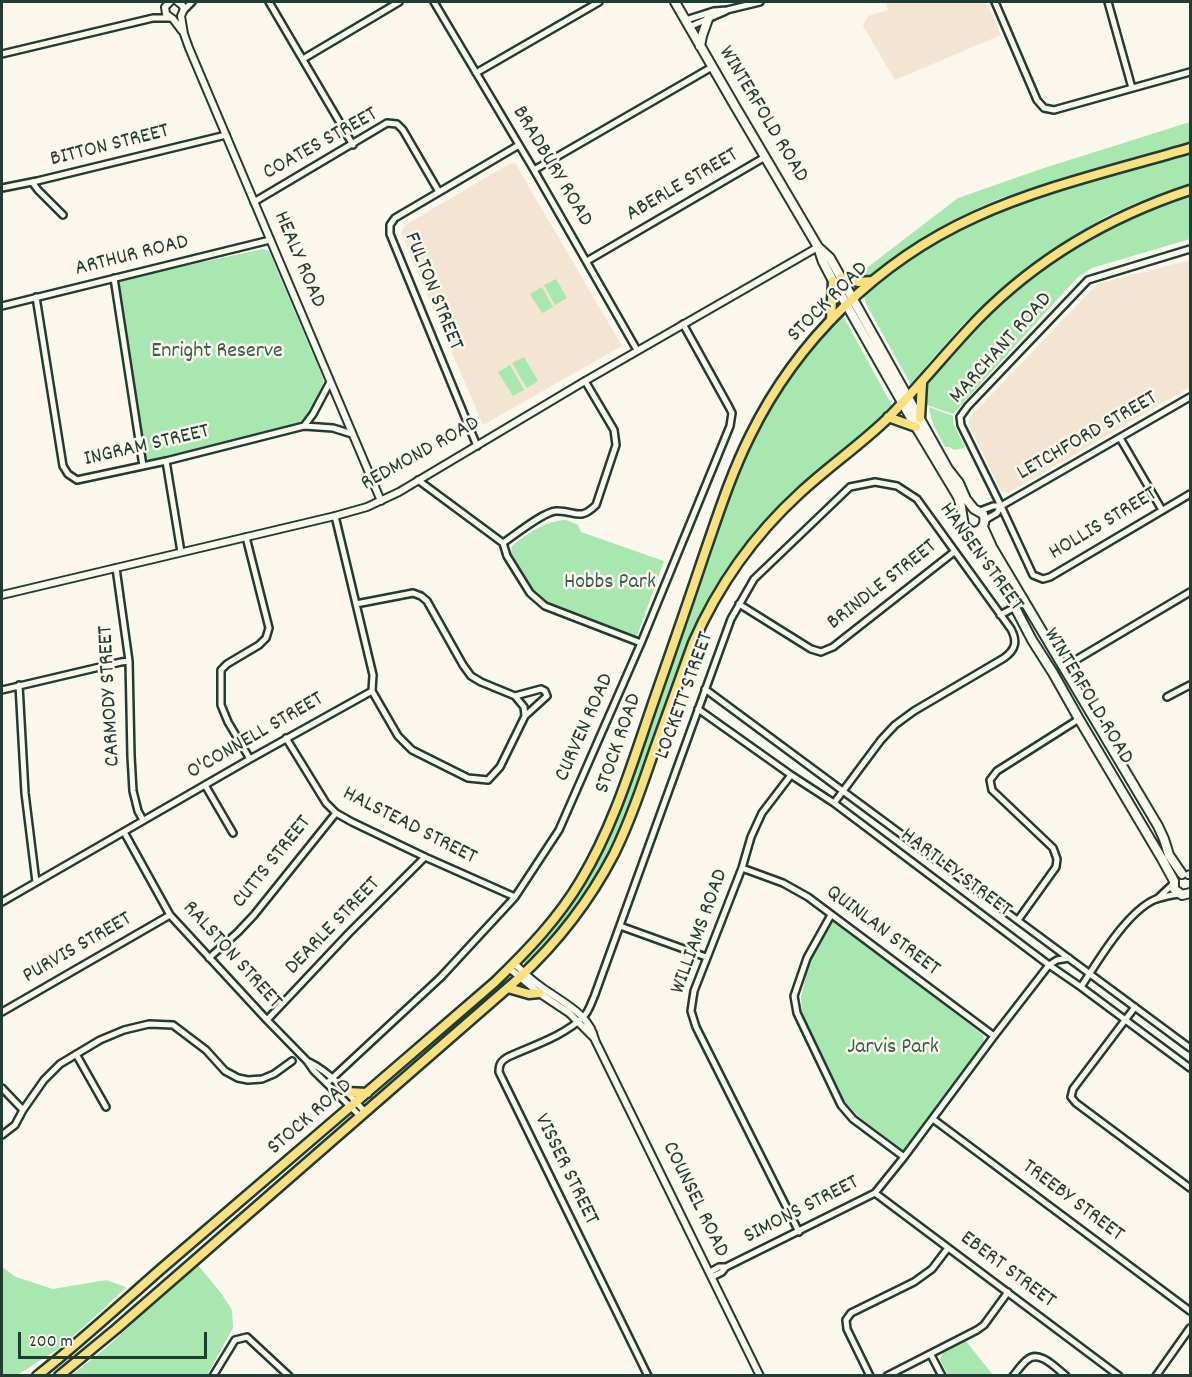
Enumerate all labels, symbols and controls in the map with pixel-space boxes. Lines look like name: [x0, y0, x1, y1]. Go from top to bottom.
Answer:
street label: WINTERFOLD ROAD: [711, 42, 813, 188]
street label: BRADBURY ROAD: [505, 102, 597, 232]
street label: COATES STREET: [259, 103, 383, 187]
street label: BITTON STREET: [48, 120, 172, 174]
street label: ABERLE STREET: [622, 143, 744, 229]
street label: HEALY ROAD: [266, 208, 330, 312]
street label: FULTON STREET: [396, 229, 468, 355]
street label: ARTHUR ROAD: [73, 230, 191, 284]
street label: STOCK ROAD: [783, 257, 875, 349]
street label: MARCHANT ROAD: [945, 288, 1059, 410]
park label: Enright Reserve: [151, 340, 283, 366]
street label: LETCHFORD STREET: [1013, 386, 1163, 488]
street label: REDMOND ROAD: [357, 412, 485, 498]
street label: INGRAM STREET: [82, 420, 212, 474]
street label: HOLLIS STREET: [1045, 482, 1163, 568]
street label: HANSEN STREET: [932, 499, 1028, 617]
street label: BRINDLE STREET: [823, 535, 943, 637]
park label: Hobbs Park: [564, 571, 656, 597]
street label: WINTERFOLD ROAD: [1036, 624, 1138, 770]
street label: CARMODY STREET: [94, 625, 128, 767]
street label: LOCKETT STREET: [651, 629, 721, 763]
street label: CURVEN ROAD: [550, 670, 622, 786]
street label: O'CONNELL STREET: [183, 687, 329, 787]
street label: STOCK ROAD: [591, 691, 649, 797]
street label: HALSTEAD STREET: [337, 782, 481, 872]
street label: CUTTS STREET: [228, 811, 318, 915]
street label: HARTLEY STREET: [894, 823, 1016, 925]
street label: WILLIAMS ROAD: [666, 866, 736, 998]
street label: DEARLE STREET: [281, 872, 387, 982]
street label: QUINLAN STREET: [820, 881, 944, 983]
street label: RALSTON STREET: [175, 896, 287, 1016]
street label: PURVIS STREET: [19, 907, 137, 991]
park label: Jarvis Park: [847, 1036, 939, 1062]
street label: STOCK ROAD: [263, 1074, 359, 1162]
street label: VISSER STREET: [527, 1110, 603, 1230]
street label: COUNSEL ROAD: [655, 1138, 733, 1262]
street label: TREEBY STREET: [1016, 1155, 1128, 1249]
street label: SIMONS STREET: [740, 1171, 864, 1251]
street label: EBERT STREET: [954, 1226, 1060, 1316]
scale bar: [21, 1320, 210, 1358]
text: 200 m: [29, 1330, 73, 1355]

